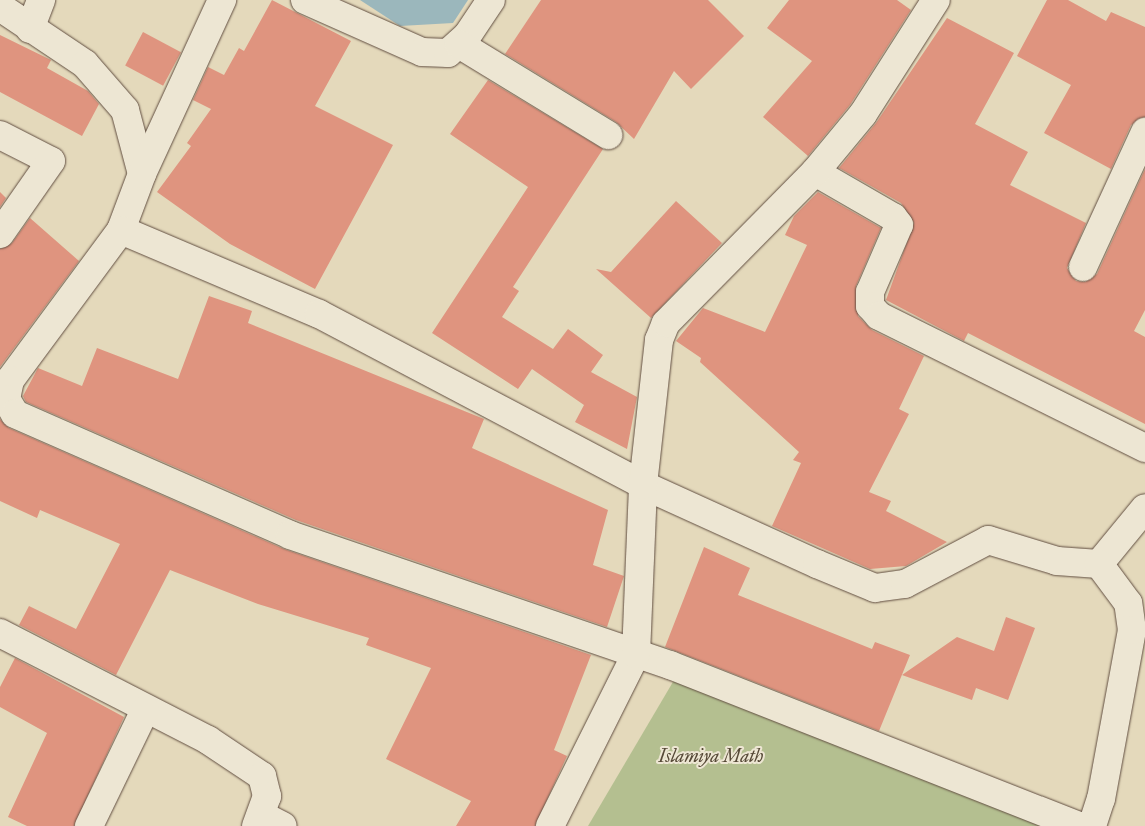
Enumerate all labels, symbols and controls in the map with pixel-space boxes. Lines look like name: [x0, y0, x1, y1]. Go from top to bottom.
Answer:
park label: Islamiya Math: [659, 745, 763, 767]

